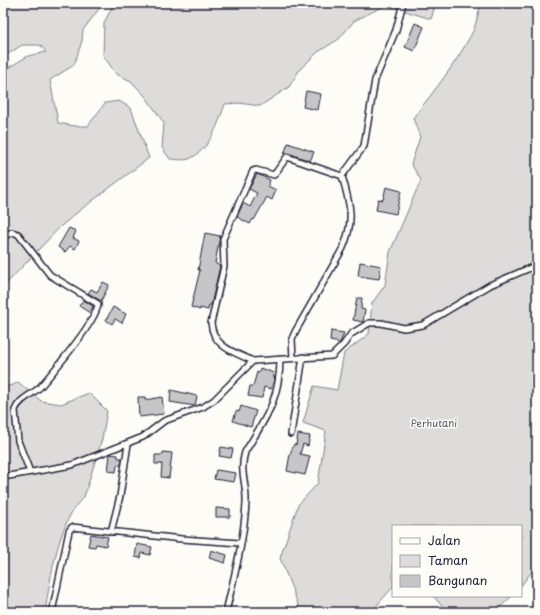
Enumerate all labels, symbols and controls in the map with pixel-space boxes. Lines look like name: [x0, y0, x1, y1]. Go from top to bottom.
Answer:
park label: Perhutani: [411, 415, 457, 430]
legend: [392, 525, 522, 597]
text: Jalan: [428, 531, 461, 549]
text: Taman: [428, 551, 468, 569]
text: Bangunan: [428, 571, 487, 589]

